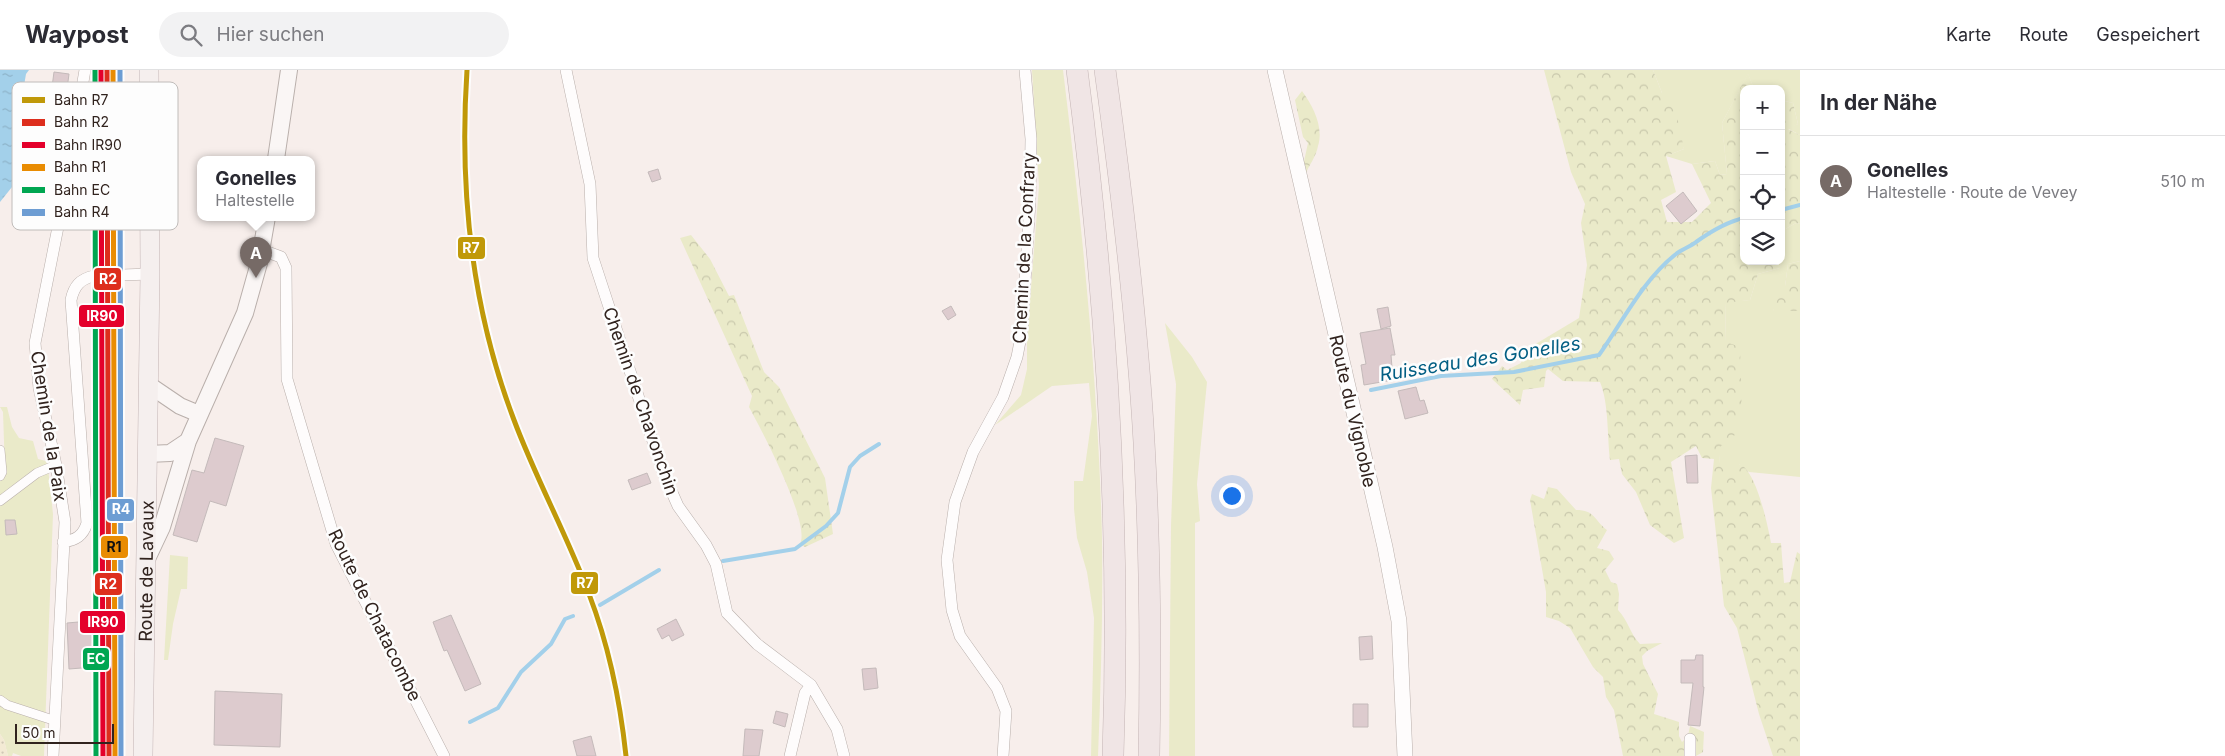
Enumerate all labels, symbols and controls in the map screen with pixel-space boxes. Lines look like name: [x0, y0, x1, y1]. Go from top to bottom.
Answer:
search box: [159, 12, 509, 57]
text: Waypost: [25, 20, 129, 49]
icon: search: [177, 21, 205, 49]
text: Hier suchen: [217, 23, 325, 46]
text: Karte: [1946, 24, 1991, 45]
text: Route: [2019, 24, 2068, 45]
text: Gespeichert: [2096, 24, 2200, 45]
legend: [12, 82, 178, 230]
map controls: [1740, 85, 1785, 265]
button: +: [1740, 85, 1785, 130]
text: In der Nähe: [1820, 90, 1937, 115]
text: Bahn R7: [54, 91, 109, 108]
text: Bahn R2: [54, 113, 109, 130]
button: −: [1740, 130, 1785, 175]
text: Bahn IR90: [54, 136, 122, 153]
street label: Chemin de la Confrary: [1009, 152, 1039, 344]
popup: [197, 156, 315, 221]
text: Bahn R1: [54, 158, 106, 175]
text: Gonelles: [1867, 159, 1948, 182]
text: Gonelles: [215, 167, 297, 190]
text: A: [1830, 171, 1842, 191]
text: 510 m: [2160, 171, 2205, 191]
button: locate: [1740, 175, 1785, 220]
text: Bahn EC: [54, 181, 110, 198]
text: Haltestelle · Route de Vevey: [1867, 182, 2078, 202]
text: Haltestelle: [215, 190, 295, 210]
text: Bahn R4: [54, 203, 110, 220]
button: layers: [1740, 220, 1785, 265]
line badge: R7: [457, 236, 486, 260]
pin: A: [240, 237, 272, 278]
text: R7: [462, 239, 480, 256]
line badge: R2: [93, 267, 122, 291]
text: R2: [99, 270, 117, 287]
line badge: IR90: [78, 304, 125, 328]
street label: Chemin de Chavonchin: [599, 304, 683, 498]
text: IR90: [86, 307, 118, 324]
water label: Ruisseau des Gonelles: [1378, 332, 1582, 386]
street label: Route du Vignoble: [1325, 333, 1381, 489]
street label: Chemin de la Paix: [27, 349, 71, 503]
your location: [1219, 483, 1245, 509]
line badge: R4: [106, 498, 135, 522]
text: R4: [112, 500, 130, 517]
street label: Route de Lavaux: [134, 500, 157, 642]
street label: Route de Chatacombe: [324, 525, 426, 705]
line badge: R1: [100, 535, 129, 559]
text: R1: [106, 538, 122, 555]
line badge: R7: [570, 571, 599, 595]
line badge: R2: [94, 572, 123, 596]
text: R7: [576, 574, 594, 591]
text: R2: [99, 575, 117, 592]
line badge: IR90: [79, 610, 126, 634]
text: IR90: [87, 613, 119, 630]
line badge: EC: [82, 647, 110, 671]
text: EC: [87, 650, 105, 667]
scale bar: [15, 721, 114, 744]
text: 50 m: [22, 724, 56, 741]

